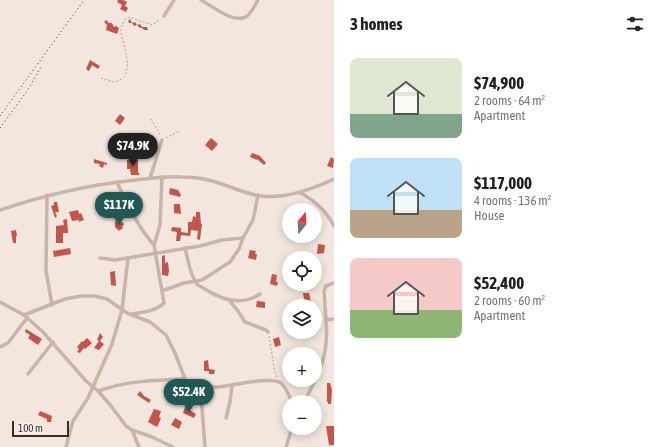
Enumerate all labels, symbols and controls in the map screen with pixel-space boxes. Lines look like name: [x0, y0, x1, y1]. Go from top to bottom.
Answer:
icon: filters: [624, 13, 646, 35]
text: 3 homes: [350, 14, 403, 34]
text: $74,900: [474, 73, 524, 93]
icon: home: [382, 74, 430, 122]
text: 2 rooms · 64 m²: [474, 93, 545, 108]
text: Apartment: [474, 108, 525, 123]
pin: $74.9K: [100, 133, 166, 167]
text: $74.9K: [117, 138, 149, 153]
text: $117,000: [474, 173, 532, 193]
icon: home: [382, 174, 430, 222]
pin: $117K: [91, 192, 147, 226]
text: 4 rooms · 136 m²: [474, 193, 551, 208]
text: $117K: [104, 197, 134, 212]
north arrow: [282, 203, 322, 243]
map controls: [282, 203, 322, 435]
text: House: [474, 208, 504, 223]
button: locate: [282, 251, 322, 291]
text: $52,400: [474, 273, 524, 293]
icon: home: [382, 274, 430, 322]
text: 2 rooms · 60 m²: [474, 293, 545, 308]
button: layers: [282, 299, 322, 339]
text: Apartment: [474, 308, 525, 323]
button: +: [282, 347, 322, 387]
pin: $52.4K: [156, 379, 222, 413]
text: $52.4K: [173, 384, 205, 399]
button: −: [282, 395, 322, 435]
scale bar: [12, 419, 69, 438]
text: 100 m: [18, 422, 43, 434]

